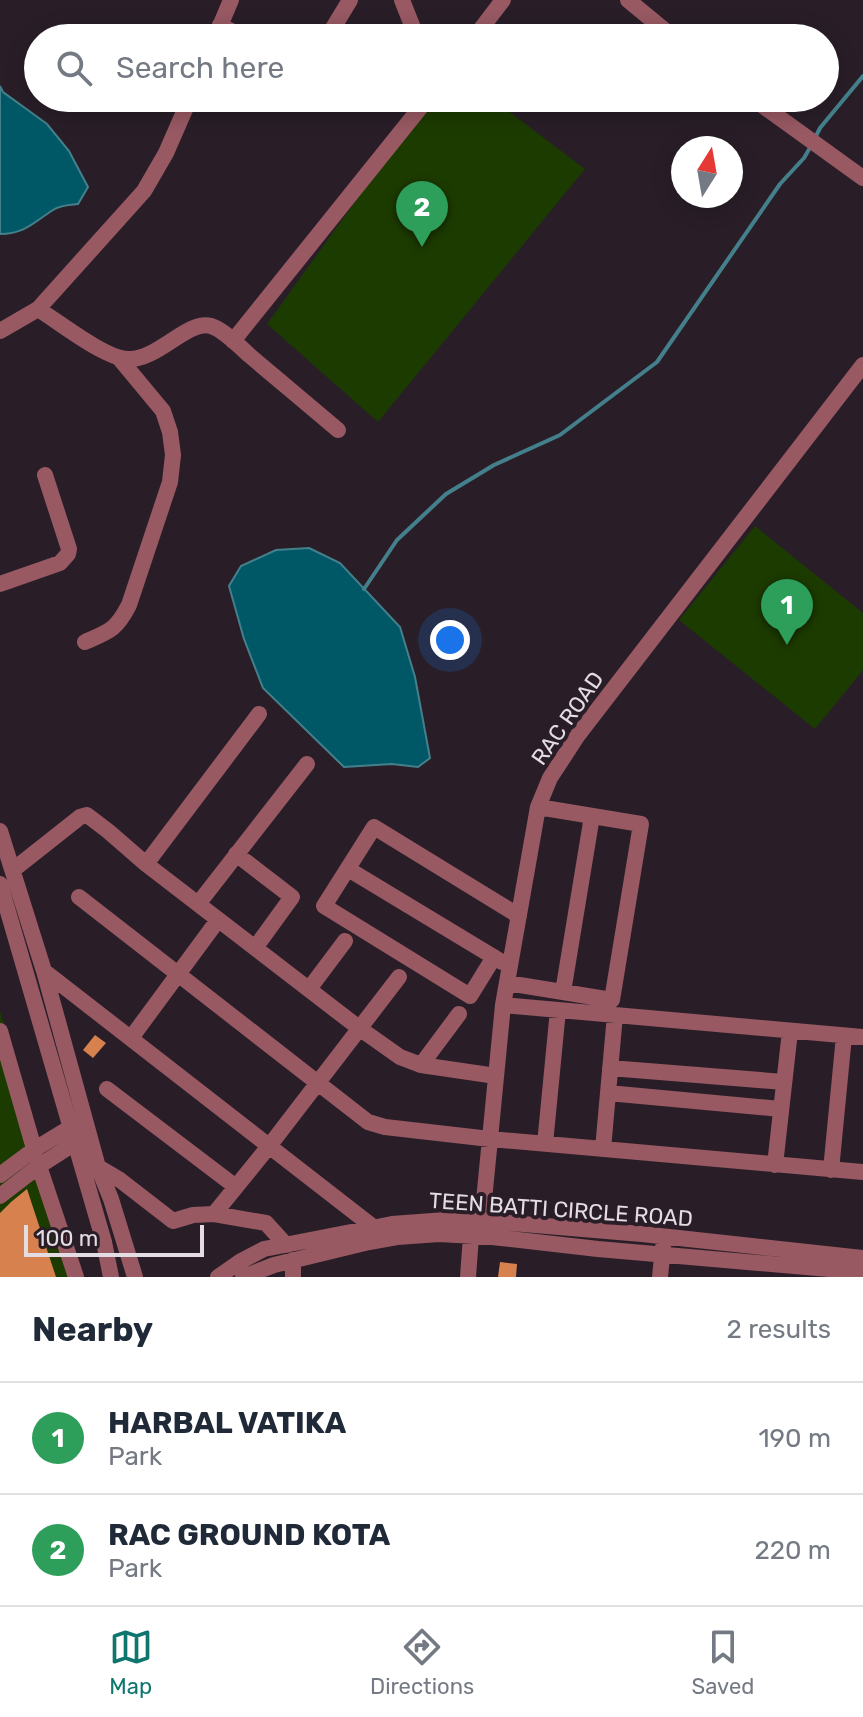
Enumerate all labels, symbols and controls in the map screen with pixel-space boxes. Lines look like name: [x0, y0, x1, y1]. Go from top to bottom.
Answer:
search box: [24, 24, 839, 112]
icon: search: [52, 46, 96, 90]
text: Search here: [116, 50, 284, 86]
north arrow: [671, 136, 743, 208]
pin: 2: [396, 181, 448, 247]
pin: 1: [761, 579, 813, 645]
your location: [430, 620, 470, 660]
street label: RAC ROAD: [525, 666, 609, 770]
street label: TEEN BATTI CIRCLE ROAD: [428, 1187, 694, 1232]
scale bar: [24, 1221, 204, 1257]
text: 100 m: [36, 1225, 98, 1252]
text: Nearby: [32, 1309, 153, 1350]
text: 2 results: [727, 1314, 831, 1345]
text: HARBAL VATIKA: [108, 1405, 346, 1441]
text: 1: [52, 1423, 64, 1454]
text: 190 m: [758, 1423, 831, 1454]
text: Park: [108, 1441, 162, 1472]
text: RAC GROUND KOTA: [108, 1517, 390, 1553]
text: 2: [50, 1535, 66, 1566]
text: 220 m: [754, 1535, 831, 1566]
text: Park: [108, 1553, 162, 1584]
tab: Map: [109, 1625, 153, 1700]
tab: Directions: [370, 1625, 474, 1700]
tab: Saved: [692, 1625, 754, 1700]

